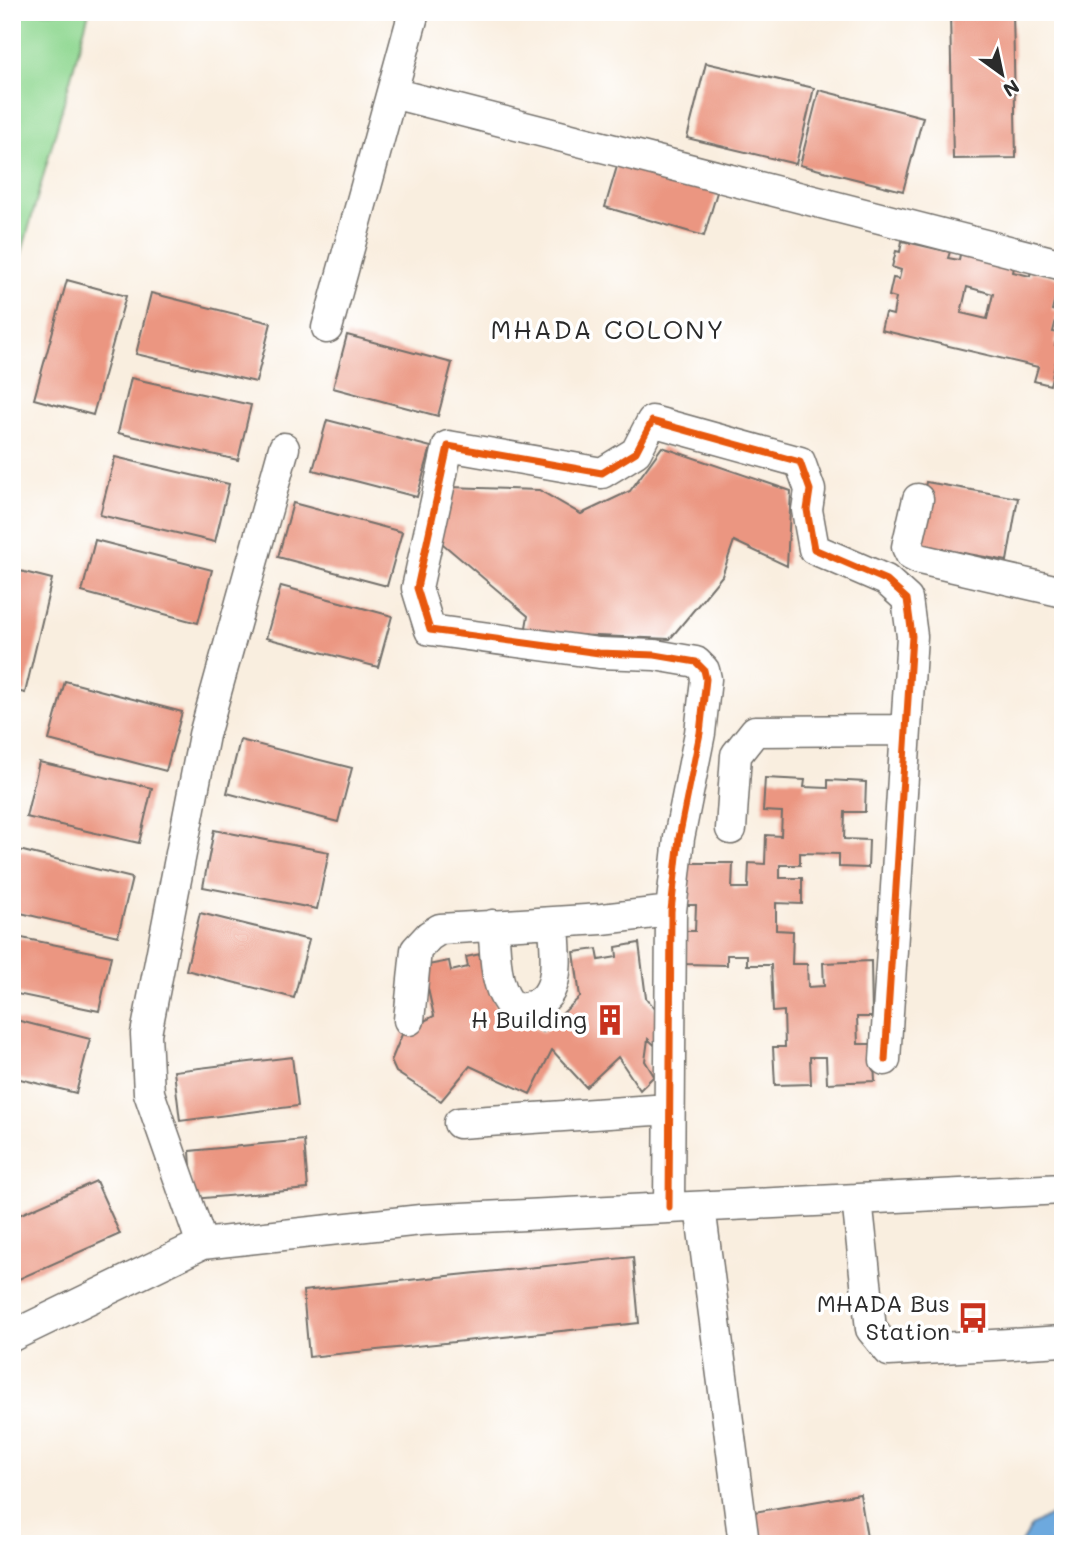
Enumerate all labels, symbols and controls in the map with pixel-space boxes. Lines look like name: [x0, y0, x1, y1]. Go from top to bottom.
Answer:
north arrow: [967, 38, 1036, 108]
text: N: [999, 74, 1024, 103]
district label: MHADA COLONY: [490, 312, 726, 346]
place label: H Building: [471, 1003, 587, 1034]
building icon: H Building: [593, 1003, 627, 1037]
place label: MHADA Bus Station: [817, 1287, 950, 1346]
bus stop icon: MHADA Bus Station: [956, 1301, 990, 1335]

